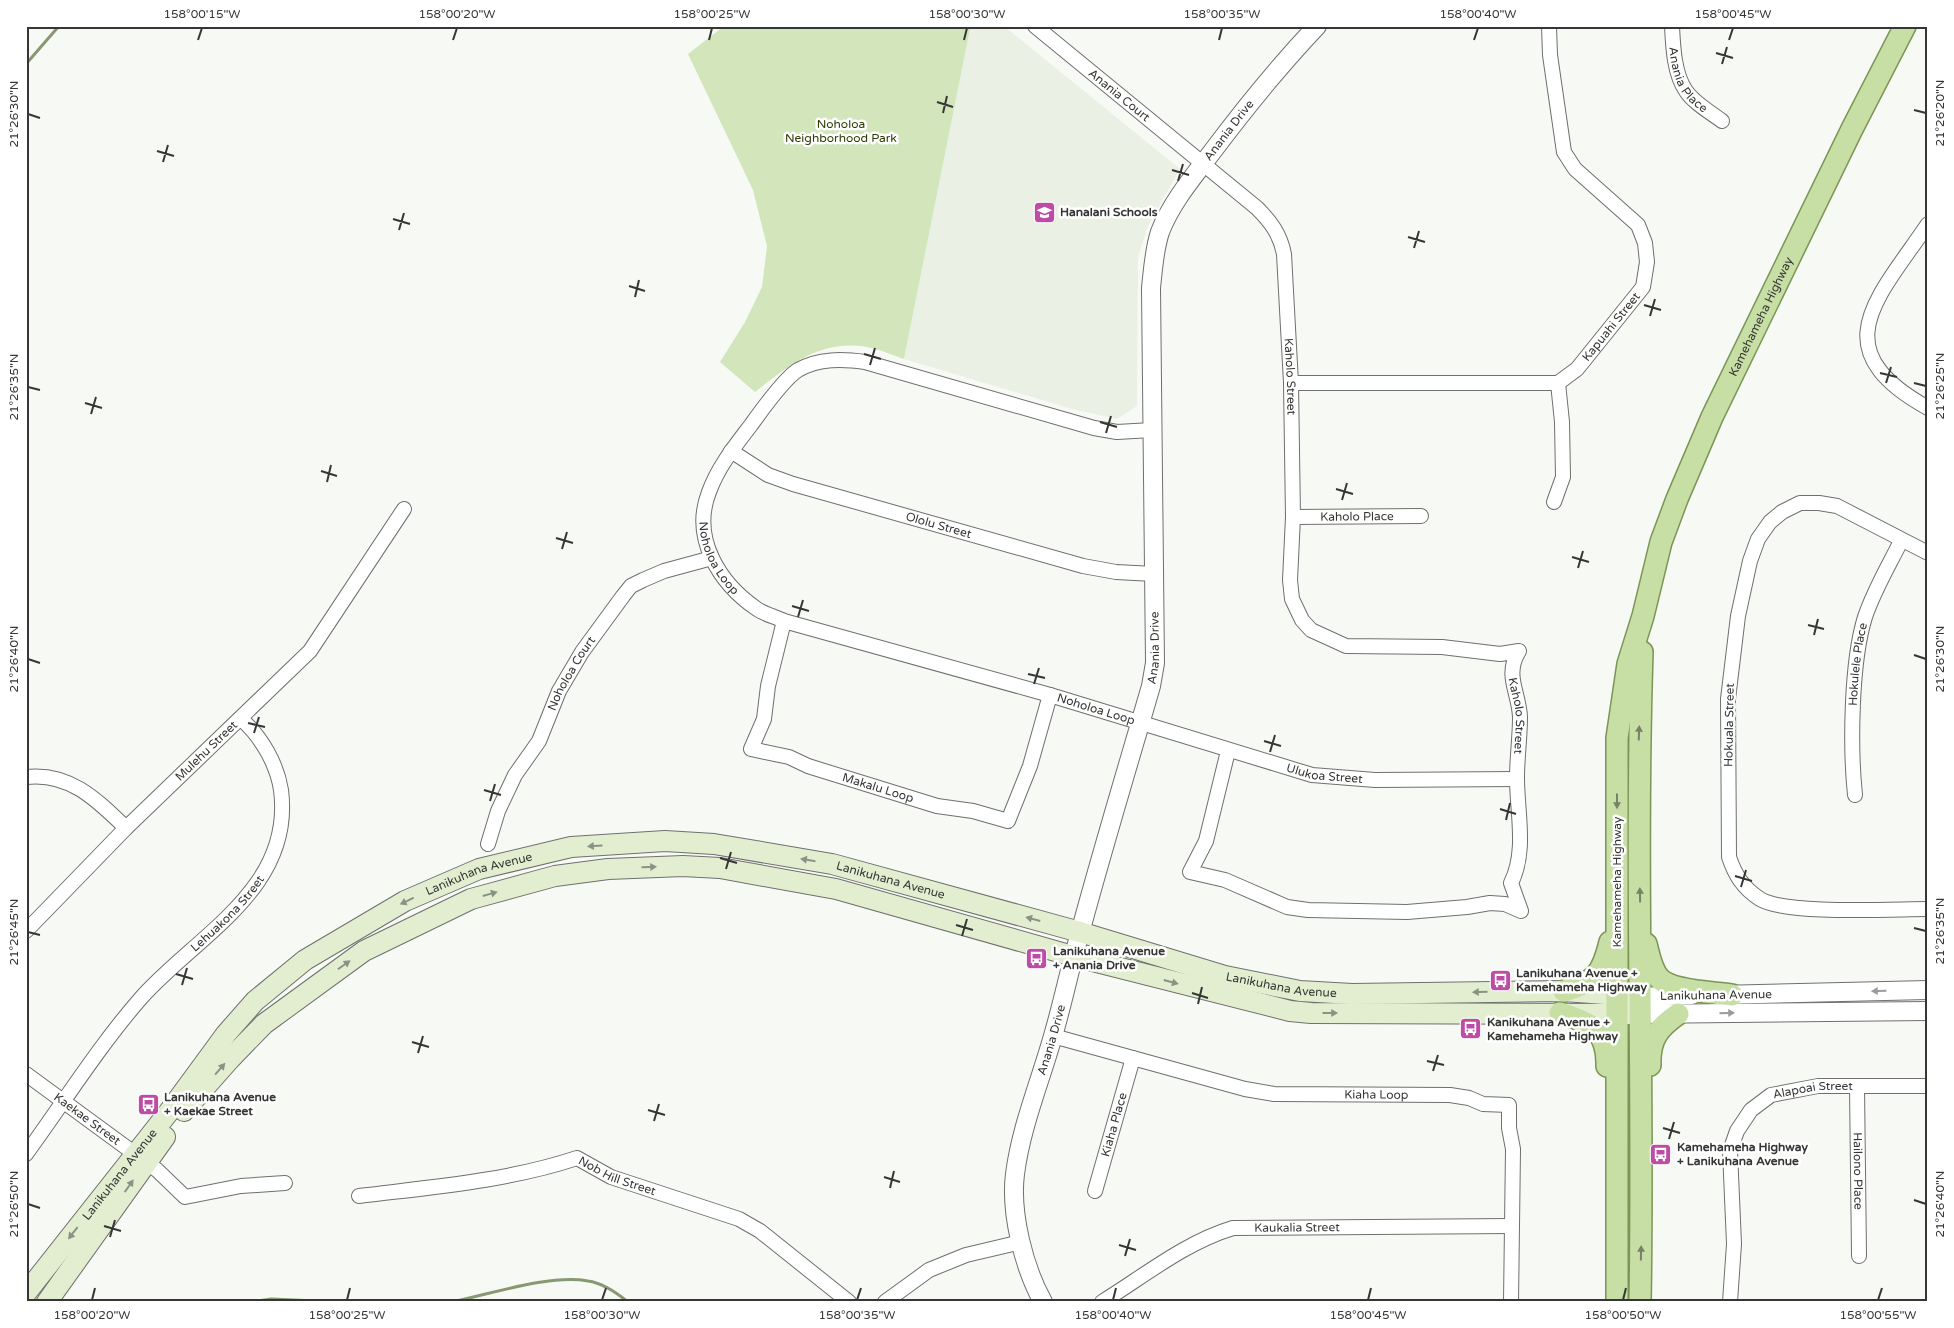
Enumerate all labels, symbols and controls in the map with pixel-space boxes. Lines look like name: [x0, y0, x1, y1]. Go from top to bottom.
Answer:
text: 158°00'15"W: [163, 7, 241, 21]
text: 158°00'20"W: [418, 7, 496, 21]
text: 158°00'25"W: [673, 7, 751, 21]
text: 158°00'30"W: [928, 7, 1006, 21]
text: 158°00'35"W: [1183, 7, 1261, 21]
text: 158°00'40"W: [1439, 7, 1517, 21]
text: 158°00'45"W: [1694, 7, 1772, 21]
street label: Anania Place: [1666, 46, 1711, 116]
street label: Anania Court: [1086, 66, 1153, 125]
text: 21°26'20"N: [1933, 80, 1947, 147]
text: 21°26'30"N: [7, 81, 21, 148]
street label: Anania Drive: [1201, 97, 1257, 163]
park label: Noholoa Neighborhood Park: [785, 117, 897, 145]
school or university icon: Hanalani Schools: [1032, 200, 1056, 224]
place label: Hanalani Schools: [1060, 205, 1158, 219]
street label: Kamehameha Highway: [1726, 254, 1796, 378]
street label: Kapuahi Street: [1579, 289, 1643, 364]
street label: Kaholo Street: [1282, 338, 1298, 416]
text: 21°26'25"N: [1933, 353, 1947, 420]
text: 21°26'35"N: [7, 354, 21, 421]
street label: Ololu Street: [904, 509, 973, 541]
street label: Kaholo Place: [1320, 509, 1394, 524]
street label: Noholoa Loop: [696, 521, 742, 598]
street label: Anania Drive: [1144, 611, 1162, 685]
street label: Hokulele Place: [1846, 621, 1870, 706]
text: 21°26'40"N: [7, 626, 21, 693]
text: 21°26'30"N: [1933, 626, 1947, 693]
street label: Noholoa Court: [545, 633, 598, 713]
street label: Kaholo Street: [1506, 677, 1527, 755]
street label: Hokuala Street: [1721, 683, 1737, 767]
street label: Noholoa Loop: [1055, 691, 1137, 728]
street label: Mulehu Street: [172, 717, 241, 784]
one-way arrow: [1636, 725, 1644, 741]
street label: Ulukoa Street: [1285, 761, 1364, 786]
street label: Makalu Loop: [841, 770, 915, 805]
one-way arrow: [1613, 794, 1621, 810]
street label: Kamehameha Highway: [1610, 816, 1624, 947]
one-way arrow: [586, 842, 602, 850]
street label: Lanikuhana Avenue: [423, 849, 534, 898]
one-way arrow: [800, 855, 816, 863]
street label: Lanikuhana Avenue: [835, 859, 947, 902]
one-way arrow: [642, 863, 658, 871]
street label: Lehuakona Street: [188, 872, 267, 954]
one-way arrow: [1636, 887, 1644, 903]
one-way arrow: [482, 890, 497, 898]
one-way arrow: [399, 897, 414, 905]
text: 21°26'35"N: [1933, 898, 1947, 965]
text: 21°26'45"N: [7, 899, 21, 966]
one-way arrow: [1025, 914, 1040, 922]
place label: Lanikuhana Avenue + Anania Drive: [1053, 944, 1165, 972]
bus stop icon: Lanikuhana Avenue + Anania Drive: [1025, 946, 1049, 970]
one-way arrow: [337, 960, 351, 970]
place label: Lanikuhana Avenue + Kamehameha Highway: [1516, 966, 1647, 995]
bus stop icon: Lanikuhana Avenue + Kamehameha Highway: [1488, 968, 1512, 992]
street label: Lanikuhana Avenue: [1225, 969, 1337, 1000]
one-way arrow: [1164, 978, 1179, 986]
street label: Lanikuhana Avenue: [1660, 987, 1772, 1003]
one-way arrow: [1871, 987, 1887, 995]
one-way arrow: [1472, 989, 1488, 997]
street label: Anania Drive: [1034, 1003, 1068, 1077]
one-way arrow: [1322, 1009, 1338, 1017]
one-way arrow: [1719, 1009, 1735, 1017]
place label: Kanikuhana Avenue + Kamehameha Highway: [1487, 1015, 1618, 1044]
bus stop icon: Kanikuhana Avenue + Kamehameha Highway: [1459, 1017, 1483, 1041]
one-way arrow: [215, 1063, 226, 1076]
street label: Alapoai Street: [1772, 1079, 1853, 1102]
street label: Kiaha Loop: [1344, 1087, 1408, 1102]
street label: Kaekae Street: [51, 1090, 124, 1148]
place label: Lanikuhana Avenue + Kaekae Street: [164, 1090, 276, 1118]
street label: Kiaha Place: [1098, 1091, 1130, 1158]
bus stop icon: Lanikuhana Avenue + Kaekae Street: [136, 1092, 160, 1116]
street label: Lanikuhana Avenue: [79, 1126, 160, 1223]
street label: Hailono Place: [1851, 1132, 1865, 1210]
place label: Kamehameha Highway + Lanikuhana Avenue: [1677, 1140, 1808, 1168]
bus stop icon: Kamehameha Highway + Lanikuhana Avenue: [1649, 1142, 1673, 1166]
street label: Nob Hill Street: [576, 1153, 658, 1198]
text: 21°26'50"N: [7, 1171, 21, 1238]
text: 21°26'40"N: [1933, 1171, 1947, 1238]
one-way arrow: [124, 1180, 134, 1193]
street label: Kaukalia Street: [1254, 1220, 1340, 1235]
one-way arrow: [68, 1226, 78, 1240]
one-way arrow: [1637, 1245, 1645, 1261]
text: 158°00'20"W: [53, 1308, 131, 1322]
text: 158°00'25"W: [308, 1308, 386, 1322]
text: 158°00'30"W: [563, 1308, 641, 1322]
text: 158°00'35"W: [818, 1308, 896, 1322]
text: 158°00'40"W: [1074, 1308, 1152, 1322]
text: 158°00'45"W: [1329, 1308, 1407, 1322]
text: 158°00'50"W: [1584, 1308, 1662, 1322]
text: 158°00'55"W: [1839, 1308, 1917, 1322]

